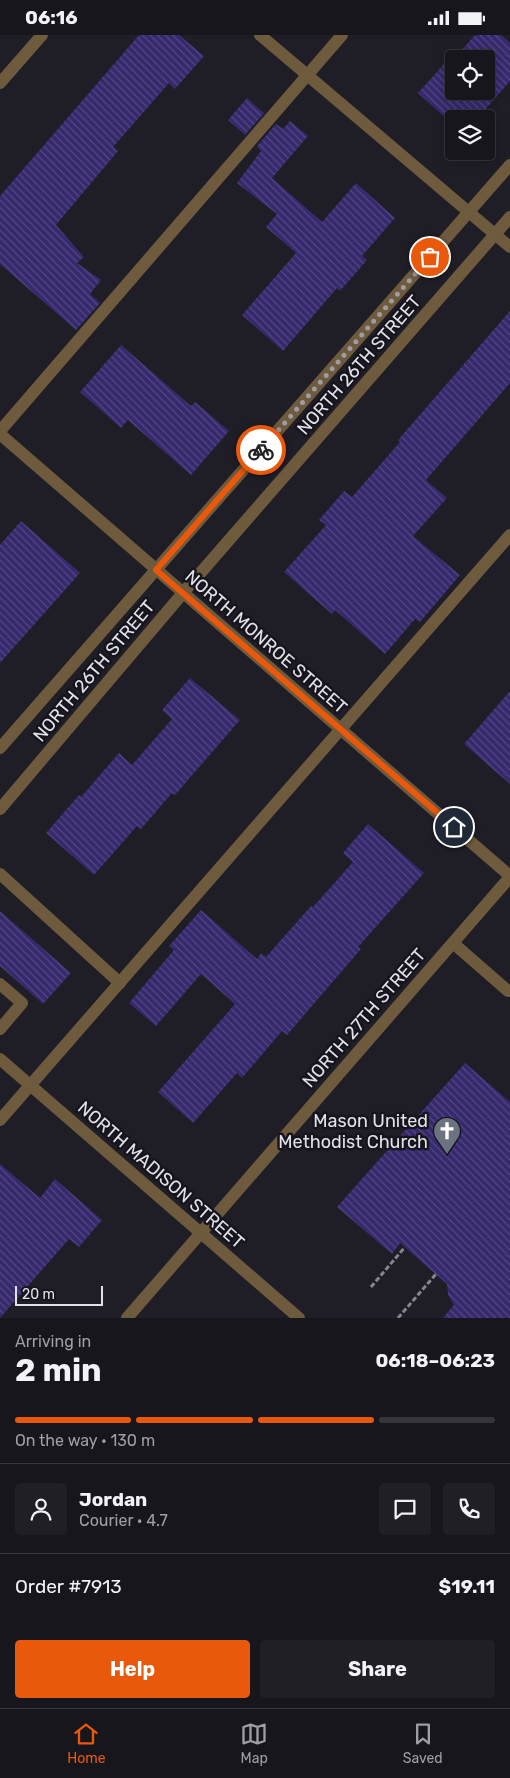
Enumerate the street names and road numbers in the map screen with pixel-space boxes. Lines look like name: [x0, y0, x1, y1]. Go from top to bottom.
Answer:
street label: NORTH 26TH STREET: [292, 291, 426, 439]
street label: NORTH MONROE STREET: [180, 566, 352, 718]
street label: NORTH 26TH STREET: [28, 596, 160, 746]
street label: NORTH 27TH STREET: [298, 944, 430, 1092]
street label: NORTH MADISON STREET: [73, 1097, 249, 1253]

